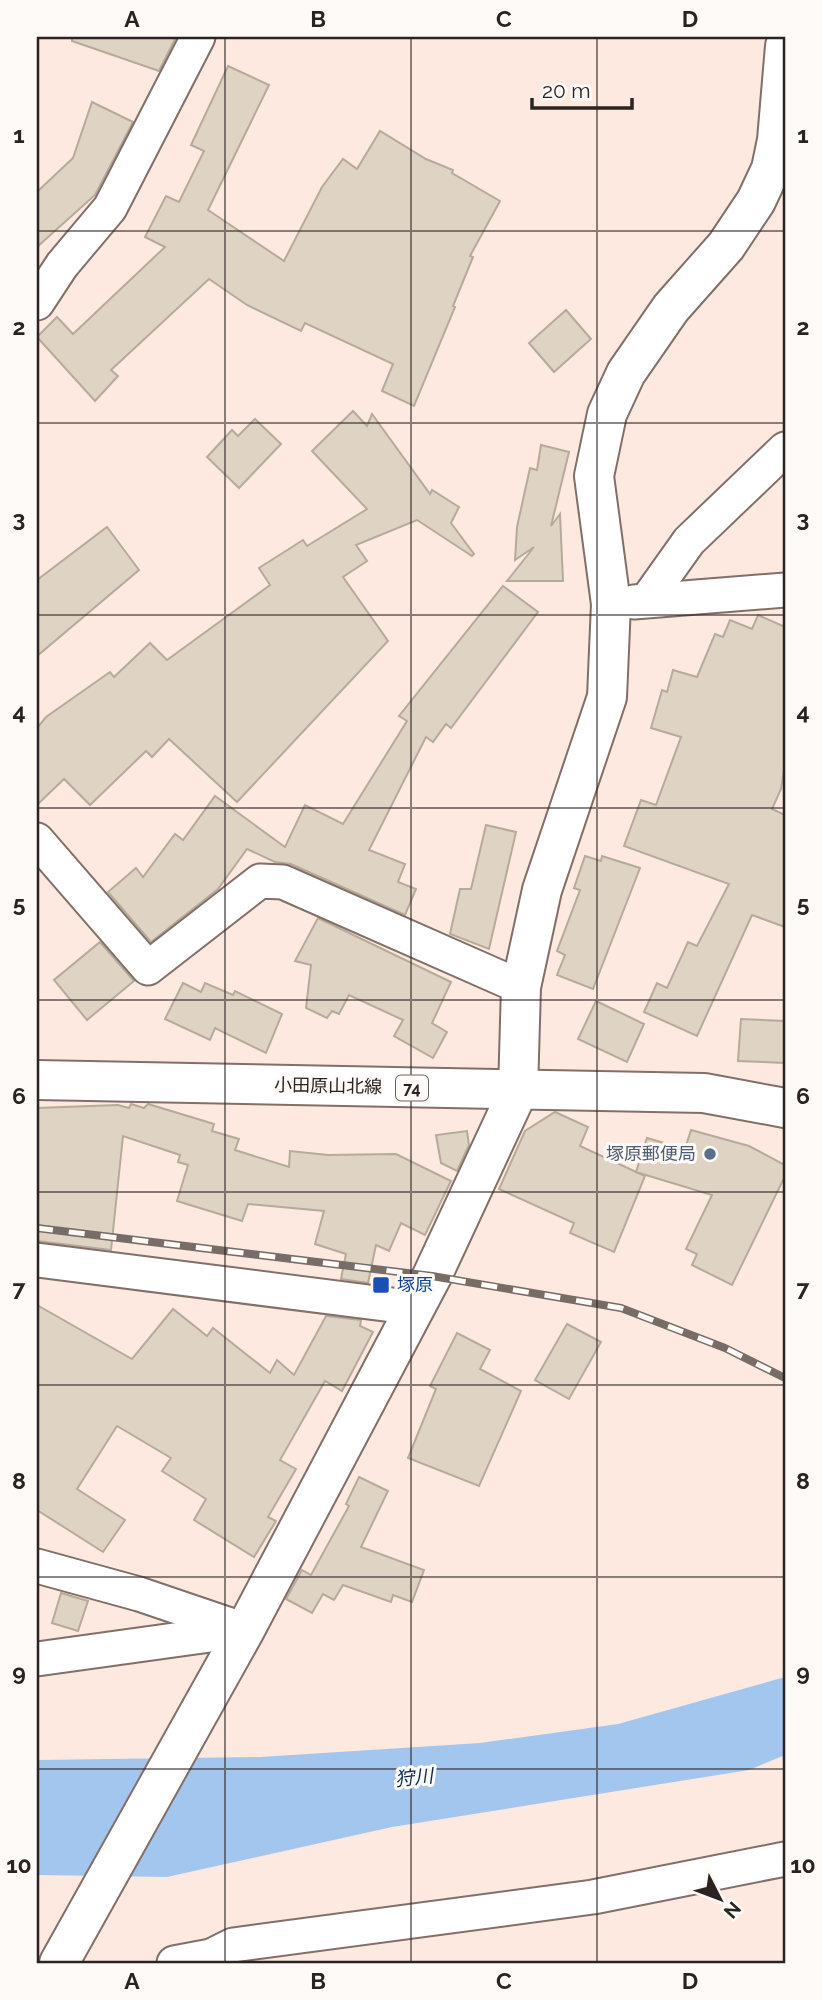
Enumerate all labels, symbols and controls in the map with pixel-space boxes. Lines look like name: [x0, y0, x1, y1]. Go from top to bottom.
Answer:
text: A: [124, 5, 140, 32]
text: B: [310, 5, 326, 32]
text: C: [496, 5, 512, 32]
text: D: [682, 5, 698, 32]
scale bar: [532, 66, 631, 110]
text: 20 m: [542, 78, 590, 103]
text: 1: [13, 121, 25, 148]
text: 1: [797, 121, 809, 148]
text: 2: [13, 313, 25, 340]
text: 2: [797, 313, 809, 340]
text: 3: [13, 505, 25, 532]
text: 3: [797, 505, 809, 532]
text: 4: [12, 698, 26, 725]
text: 4: [796, 698, 810, 725]
text: 5: [13, 890, 26, 917]
text: 5: [797, 890, 810, 917]
street label: 小田原山北線: [274, 1074, 382, 1097]
road number: 74: [396, 1076, 428, 1100]
text: 6: [12, 1082, 26, 1109]
text: 6: [796, 1082, 810, 1109]
place label: 塚原郵便局: [606, 1143, 696, 1164]
marker: 塚原郵便局: [702, 1146, 718, 1162]
text: 7: [13, 1274, 26, 1301]
place label: 塚原: [397, 1274, 433, 1295]
text: 7: [797, 1274, 810, 1301]
marker: 塚原: [371, 1275, 391, 1295]
text: 8: [12, 1467, 26, 1494]
text: 8: [796, 1467, 810, 1494]
text: 9: [12, 1659, 26, 1686]
text: 9: [796, 1659, 810, 1686]
water label: 狩川: [394, 1764, 436, 1790]
text: 10: [6, 1851, 32, 1878]
text: 10: [790, 1851, 816, 1878]
north arrow: [686, 1864, 756, 1934]
text: N: [720, 1898, 746, 1923]
text: A: [124, 1967, 140, 1994]
text: B: [310, 1967, 326, 1994]
text: C: [496, 1967, 512, 1994]
text: D: [682, 1967, 698, 1994]

